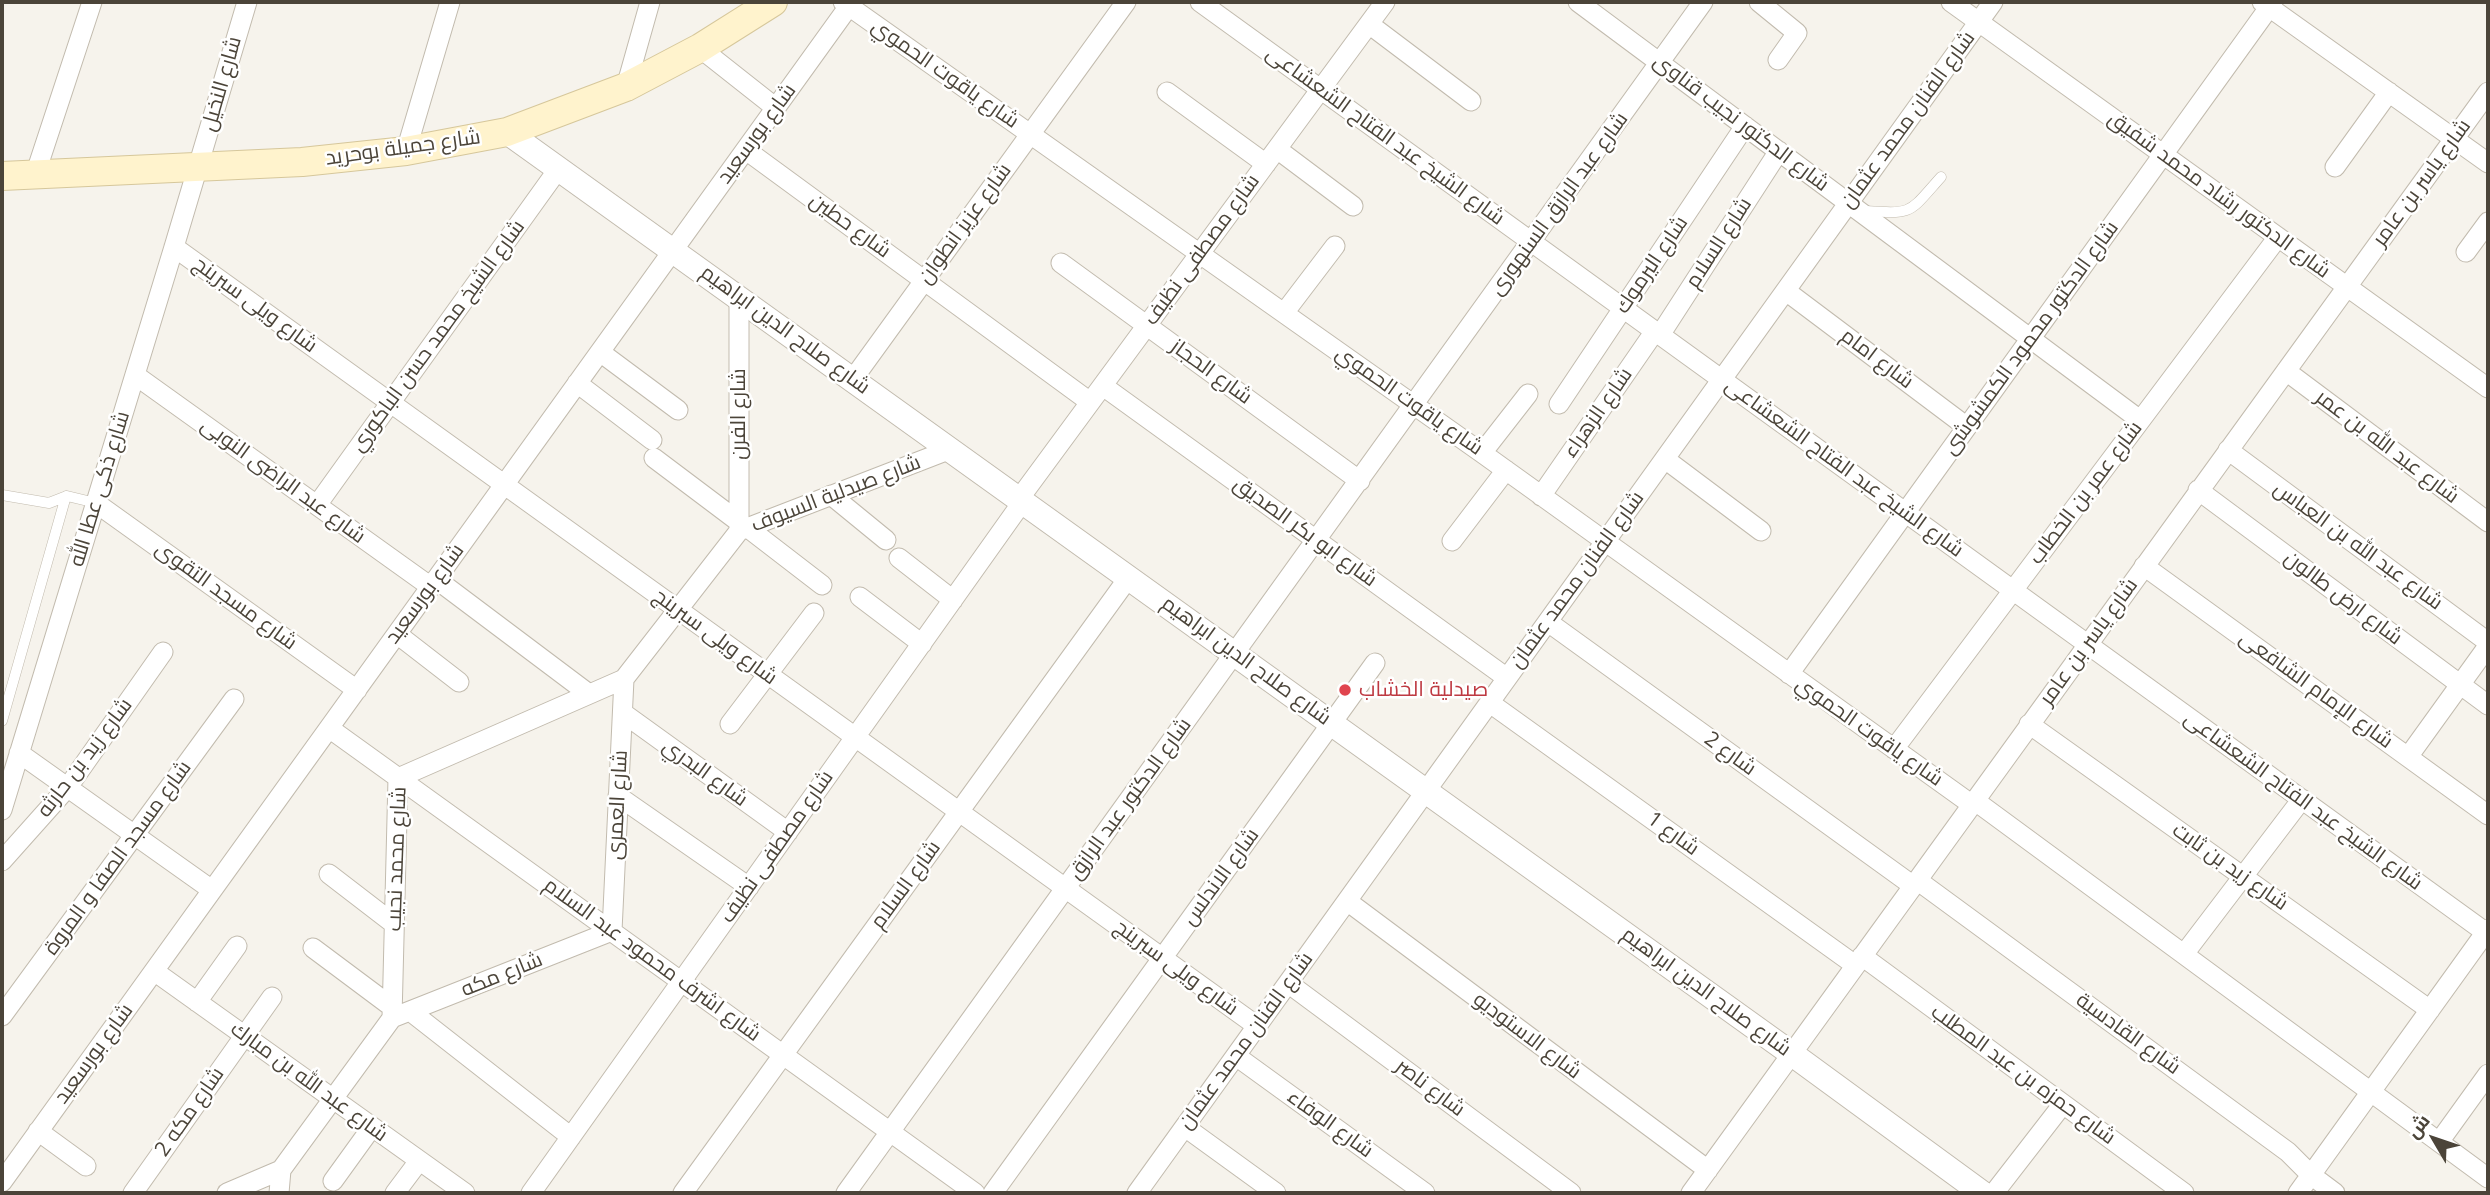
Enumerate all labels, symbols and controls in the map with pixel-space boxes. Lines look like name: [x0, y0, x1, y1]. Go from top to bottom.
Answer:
street label: شارع ياقوت الحموي: [866, 14, 1024, 134]
street label: شارع الفنان محمد عثمان: [1835, 27, 1981, 213]
street label: شارع النخيل: [196, 34, 248, 134]
street label: شارع الشيخ عبد الفتاح الشعشاعى: [1261, 41, 1509, 231]
street label: شارع الدكتور نجيب قناوى: [1648, 49, 1834, 197]
street label: شارع بورسعيد: [712, 79, 802, 189]
street label: شارع الدكتور رشاد محمد شفيق: [2103, 106, 2335, 284]
street label: شارع عبد الرازق السنهورى: [1484, 108, 1634, 300]
street label: شارع ياسر بن عامر: [2367, 115, 2477, 251]
street label: شارع جميلة بوحريد: [324, 125, 482, 171]
street label: شارع عزيز انطوان: [913, 159, 1017, 289]
street label: شارع مصطفى نظيف: [1139, 170, 1265, 330]
street label: شارع حطين: [804, 188, 896, 264]
street label: شارع السلام: [1680, 193, 1758, 293]
street label: شارع اليرموك: [1610, 211, 1694, 319]
street label: شارع الشيخ محمد حسن الباكوري: [345, 215, 531, 457]
street label: شارع الدكتور محمود الكمشوشى: [1938, 216, 2124, 460]
street label: شارع ويلى سبرينج: [188, 252, 322, 358]
street label: شارع صلاح الدين ابراهيم: [695, 260, 875, 400]
street label: شارع امام: [1836, 323, 1918, 395]
street label: شارع الحجاز: [1165, 334, 1257, 410]
street label: شارع ياقوت الحموي: [1330, 341, 1488, 461]
street label: شارع الزهراء: [1558, 363, 1638, 463]
street label: شارع الفرن: [726, 368, 752, 460]
street label: شارع الشيخ عبد الفتاح الشعشاعى: [1720, 373, 1968, 563]
street label: شارع عبد الله بن عمر: [2310, 385, 2464, 509]
street label: شارع ذكى عطا الله: [64, 408, 136, 570]
street label: شارع عبد الراضى النوبى: [196, 413, 370, 549]
street label: شارع عمر بن الخطاب: [2024, 416, 2148, 570]
street label: شارع صيدلية السيوف: [748, 450, 924, 538]
street label: شارع ابو بكر الصديق: [1228, 472, 1382, 592]
street label: شارع عبد الله بن العباس: [2268, 476, 2448, 616]
street label: شارع الفنان محمد عثمان: [1504, 487, 1650, 673]
street label: شارع مسجد التقوى: [150, 536, 302, 656]
street label: شارع بورسعيد: [380, 539, 470, 649]
street label: شارع ارض طالون: [2279, 545, 2407, 651]
street label: شارع ياسر بن عامر: [2034, 574, 2144, 710]
street label: شارع ويلى سبرينج: [648, 584, 782, 690]
street label: شارع صلاح الدين ابراهيم: [1156, 591, 1336, 731]
street label: شارع الإمام الشافعى: [2234, 626, 2398, 754]
street label: شارع ياقوت الحموي: [1790, 672, 1948, 792]
place label: صيدلية الخشاب: [1359, 677, 1488, 703]
marker: صيدلية الخشاب: [1337, 682, 1353, 698]
street label: شارع زيد بن حارثه: [32, 694, 138, 822]
street label: شارع الشيخ عبد الفتاح الشعشاعى: [2179, 706, 2427, 896]
street label: شارع الدكتور عبد الرازق: [1063, 713, 1197, 885]
street label: شارع 2: [1699, 727, 1761, 781]
street label: شارع البدري: [657, 734, 753, 812]
street label: شارع العمرى: [603, 749, 633, 861]
street label: شارع مسجد الصفا و المروة: [39, 756, 197, 960]
street label: شارع مصطفى نظيف: [715, 766, 839, 928]
street label: شارع محمد نجيب: [382, 786, 412, 932]
street label: شارع 1: [1642, 807, 1704, 861]
street label: شارع زيد بن ثابت: [2167, 818, 2293, 916]
street label: شارع الاندلس: [1177, 823, 1265, 931]
street label: شارع السلام: [866, 836, 946, 934]
street label: شارع اشرف محمود عبد السلام: [538, 873, 766, 1047]
street label: شارع ويلى سبرينج: [1109, 915, 1243, 1021]
street label: شارع صلاح الدين ابراهيم: [1616, 922, 1796, 1062]
street label: شارع مكه: [458, 947, 546, 1003]
street label: شارع الفنان محمد عثمان: [1173, 948, 1319, 1134]
street label: شارع الاستوديو: [1468, 987, 1586, 1085]
street label: شارع القادسية: [2071, 988, 2185, 1080]
street label: شارع بورسعيد: [49, 999, 139, 1109]
street label: شارع حمزه بن عبد المطلب: [1926, 1000, 2120, 1150]
street label: شارع عبد الله بن مبارك: [225, 1016, 393, 1148]
street label: شارع ناصر: [1390, 1054, 1470, 1122]
street label: شارع مكه 2: [150, 1063, 230, 1161]
street label: شارع الوفاء: [1282, 1084, 1378, 1164]
north arrow: [2399, 1104, 2469, 1174]
text: ش: [2400, 1108, 2435, 1143]

